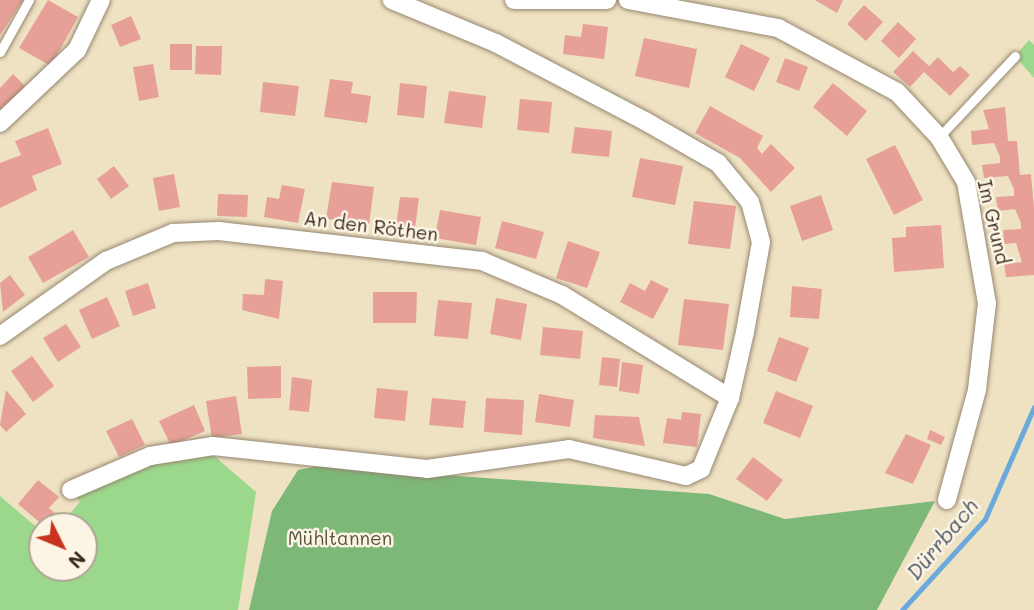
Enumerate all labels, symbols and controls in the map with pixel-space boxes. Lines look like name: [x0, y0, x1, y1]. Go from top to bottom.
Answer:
street label: Im Grund: [973, 177, 1015, 267]
street label: An den Röthen: [303, 206, 439, 246]
water label: Dürrbach: [901, 493, 983, 585]
north arrow: [28, 512, 98, 582]
park label: Mühltannen: [288, 527, 392, 549]
text: N: [63, 546, 91, 574]

